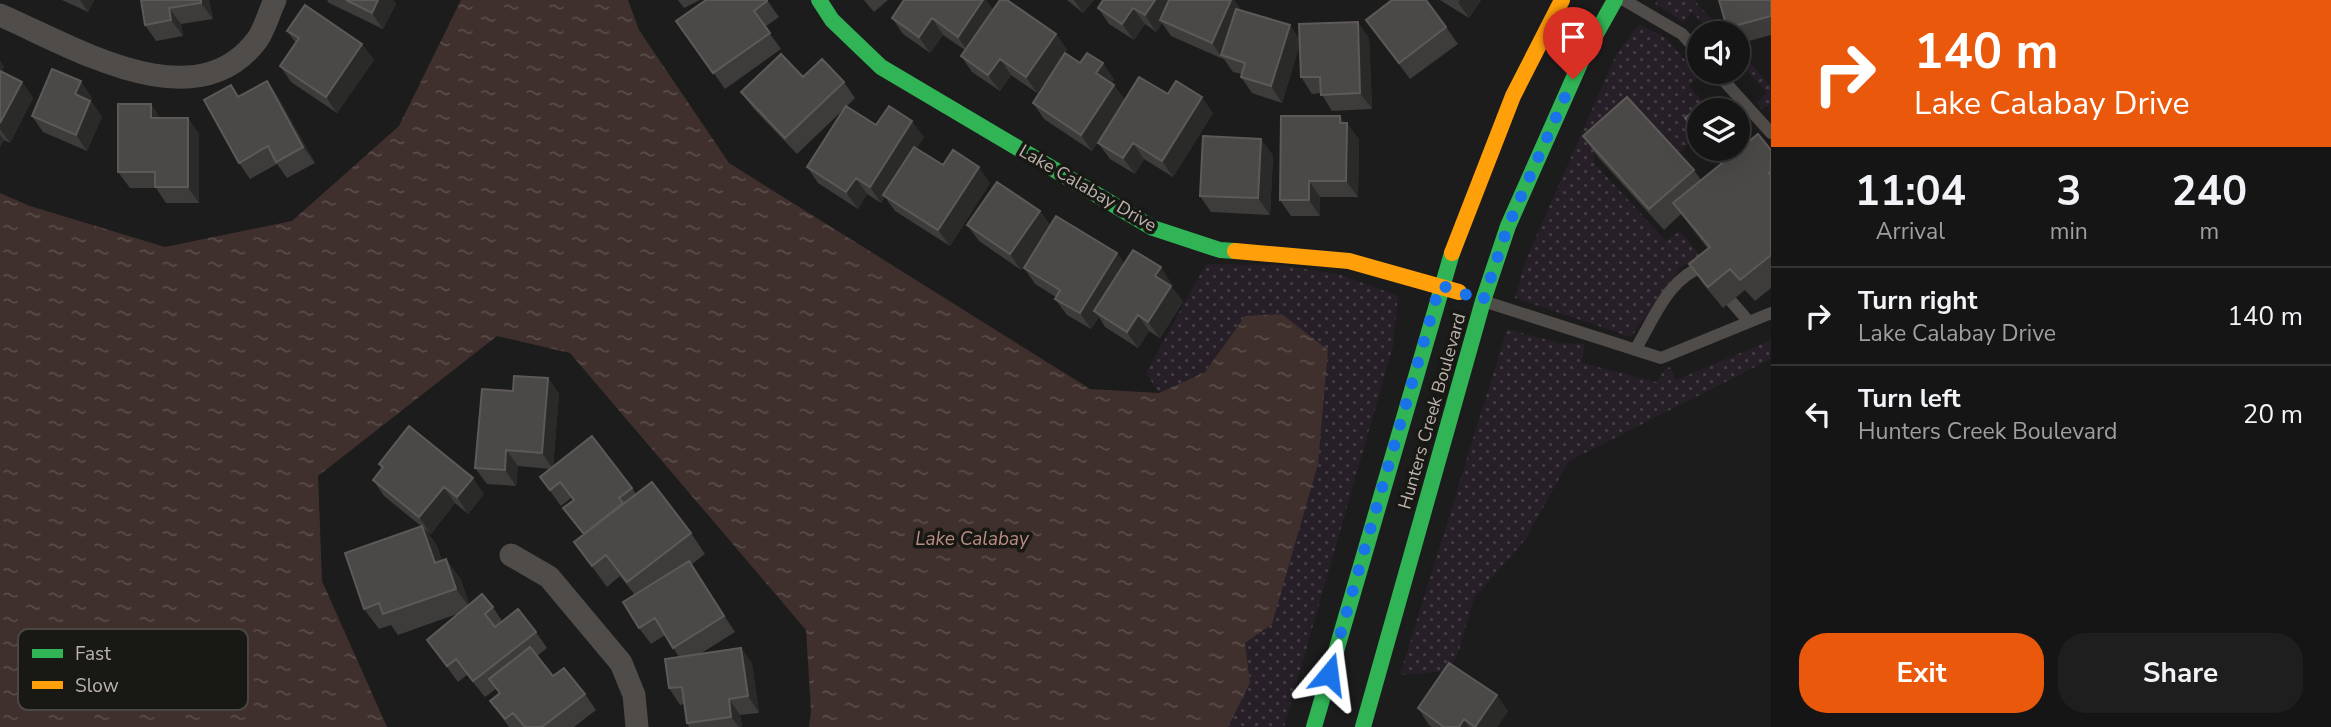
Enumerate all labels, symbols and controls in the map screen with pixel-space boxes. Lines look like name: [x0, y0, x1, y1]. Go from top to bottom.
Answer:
pin: [1543, 7, 1603, 79]
icon: arrive: [1554, 18, 1592, 56]
text: 140 m: [1914, 18, 2058, 85]
map controls: [1687, 21, 1750, 161]
button: sound: [1687, 21, 1750, 84]
icon: right: [1799, 28, 1890, 119]
text: Lake Calabay Drive: [1914, 82, 2190, 125]
button: layers: [1687, 98, 1750, 161]
street label: Lake Calabay Drive: [1015, 139, 1161, 237]
text: 11:04: [1855, 163, 1966, 220]
text: 3: [2056, 163, 2081, 220]
text: 240: [2172, 163, 2247, 220]
text: Arrival: [1876, 216, 1945, 247]
text: min: [2050, 216, 2088, 247]
text: m: [2200, 216, 2219, 247]
text: Turn right: [1858, 283, 1977, 318]
icon: right: [1799, 297, 1837, 335]
text: 140 m: [2227, 299, 2303, 334]
street label: Hunters Creek Boulevard: [1392, 310, 1472, 512]
text: Lake Calabay Drive: [1858, 318, 2056, 349]
text: Turn left: [1858, 381, 1961, 416]
icon: left: [1799, 395, 1837, 433]
text: 20 m: [2243, 397, 2303, 432]
text: Hunters Creek Boulevard: [1858, 416, 2118, 447]
water label: Lake Calabay: [915, 526, 1030, 552]
legend: [18, 629, 248, 710]
button: Exit: [1799, 633, 2044, 713]
button: Share: [2058, 633, 2303, 713]
position arrow: [1292, 637, 1366, 711]
text: Fast: [75, 641, 111, 667]
text: Slow: [75, 673, 119, 699]

